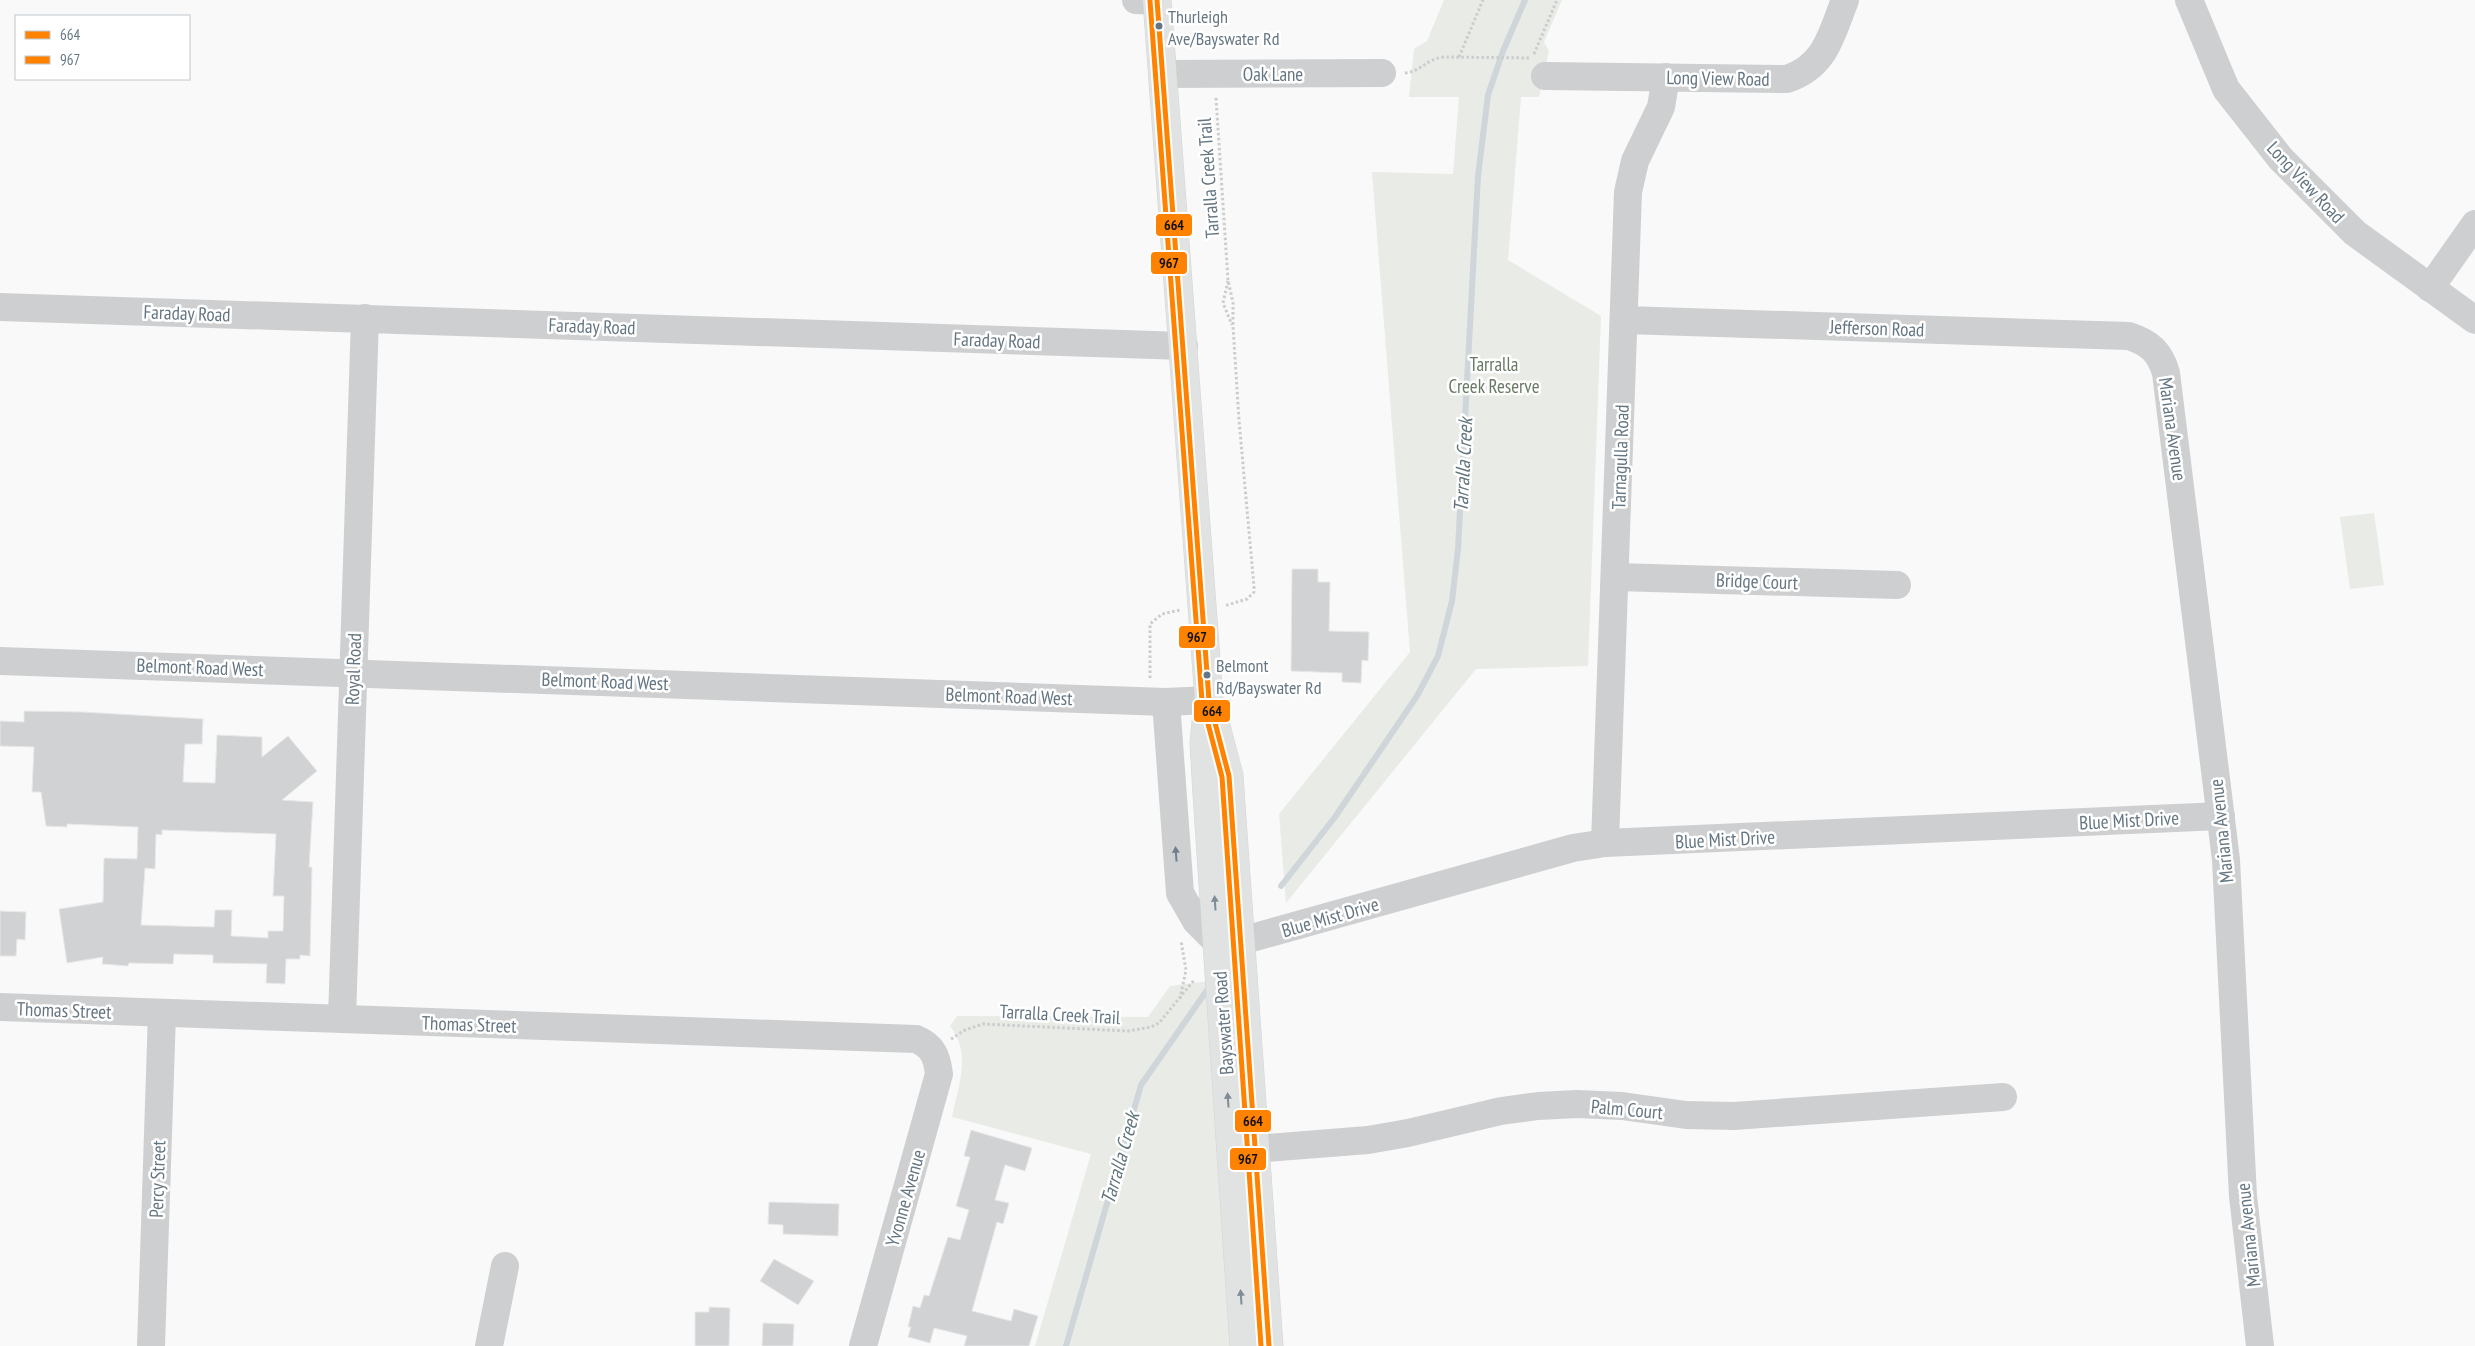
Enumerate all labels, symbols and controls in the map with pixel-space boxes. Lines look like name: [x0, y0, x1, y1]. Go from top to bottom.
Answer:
place label: Thurleigh Ave/Bayswater Rd: [1168, 5, 1279, 50]
legend: [15, 15, 190, 80]
marker: Thurleigh Ave/Bayswater Rd: [1154, 21, 1164, 31]
text: 664: [60, 25, 81, 44]
text: 967: [60, 50, 80, 69]
street label: Oak Lane: [1243, 62, 1303, 86]
street label: Long View Road: [1666, 65, 1770, 91]
street label: Tarralla Creek Trail: [1192, 116, 1224, 239]
street label: Long View Road: [2262, 136, 2350, 228]
line badge: 664: [1155, 213, 1193, 237]
text: 664: [1164, 216, 1184, 234]
line badge: 967: [1150, 251, 1188, 275]
text: 967: [1159, 254, 1179, 272]
street label: Faraday Road: [143, 299, 231, 327]
street label: Faraday Road: [548, 312, 636, 340]
street label: Jefferson Road: [1828, 314, 1925, 342]
street label: Faraday Road: [953, 326, 1041, 354]
park label: Tarralla Creek Reserve: [1448, 352, 1540, 398]
street label: Mariana Avenue: [2154, 376, 2192, 482]
street label: Tarnagulla Road: [1606, 404, 1634, 510]
water label: Tarralla Creek: [1448, 415, 1479, 513]
street label: Bridge Court: [1716, 568, 1799, 594]
line badge: 967: [1178, 625, 1216, 649]
text: 967: [1187, 628, 1207, 646]
street label: Royal Road: [340, 633, 366, 705]
street label: Belmont Road West: [136, 653, 265, 681]
place label: Belmont Rd/Bayswater Rd: [1216, 654, 1322, 699]
street label: Belmont Road West: [541, 667, 670, 695]
marker: Belmont Rd/Bayswater Rd: [1202, 670, 1212, 680]
street label: Belmont Road West: [945, 682, 1074, 710]
line badge: 664: [1193, 699, 1231, 723]
text: 664: [1202, 702, 1222, 720]
street label: Mariana Avenue: [2204, 778, 2238, 884]
street label: Blue Mist Drive: [2078, 805, 2180, 835]
street label: Blue Mist Drive: [1674, 824, 1776, 854]
one-way arrow: [1172, 846, 1180, 862]
street label: Blue Mist Drive: [1279, 892, 1381, 942]
one-way arrow: [1211, 895, 1219, 911]
street label: Bayswater Road: [1207, 971, 1239, 1075]
street label: Thomas Street: [16, 996, 113, 1024]
street label: Tarralla Creek Trail: [999, 999, 1122, 1029]
street label: Thomas Street: [421, 1010, 518, 1038]
one-way arrow: [1224, 1092, 1232, 1108]
street label: Palm Court: [1590, 1094, 1665, 1124]
water label: Tarralla Creek: [1095, 1107, 1146, 1207]
line badge: 664: [1234, 1109, 1272, 1133]
text: 664: [1243, 1112, 1263, 1130]
street label: Percy Street: [144, 1139, 170, 1218]
street label: Yvonne Avenue: [880, 1147, 930, 1249]
line badge: 967: [1229, 1147, 1267, 1171]
text: 967: [1238, 1150, 1258, 1168]
street label: Mariana Avenue: [2231, 1182, 2265, 1288]
one-way arrow: [1237, 1289, 1245, 1305]

